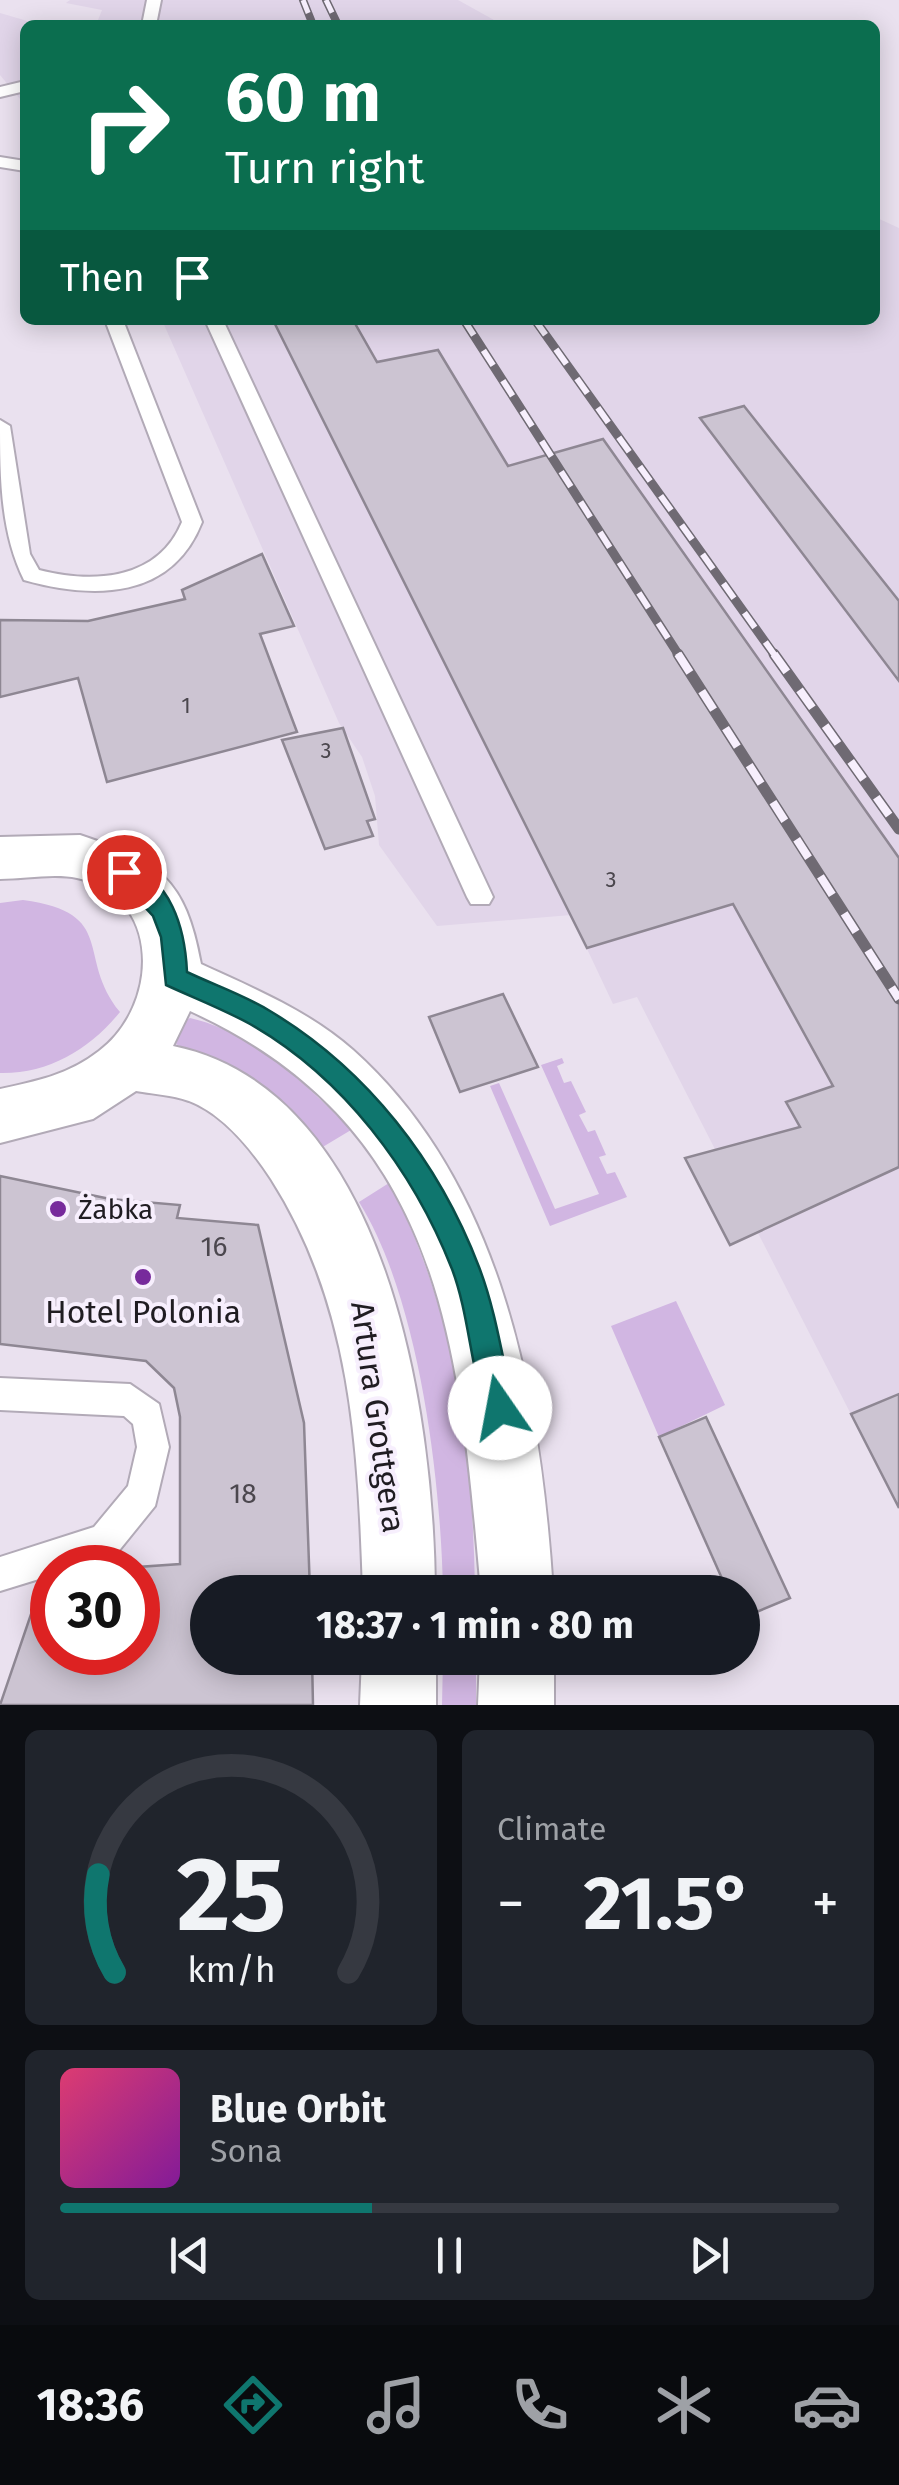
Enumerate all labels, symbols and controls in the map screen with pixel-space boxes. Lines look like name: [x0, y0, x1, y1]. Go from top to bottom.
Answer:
text: 60 m: [225, 56, 381, 140]
icon: right: [60, 60, 190, 190]
text: Turn right: [225, 141, 424, 195]
icon: arrive: [165, 250, 220, 305]
text: Then: [60, 255, 145, 301]
house number: 1: [181, 692, 191, 719]
house number: 3: [321, 737, 331, 764]
pin: [82, 830, 167, 915]
icon: arrive: [97, 845, 152, 900]
house number: 3: [606, 866, 616, 893]
place label: Żabka: [78, 1193, 153, 1226]
marker: Żabka: [47, 1198, 69, 1220]
house number: 16: [200, 1230, 228, 1263]
marker: Hotel Polonia: [132, 1266, 154, 1288]
place label: Hotel Polonia: [45, 1293, 241, 1331]
street label: Artura Grottgera: [343, 1299, 413, 1535]
position arrow: [448, 1356, 552, 1460]
house number: 18: [229, 1477, 257, 1510]
speed limit sign: 30: [30, 1545, 160, 1675]
text: 18:37 · 1 min · 80 m: [316, 1602, 634, 1648]
text: Climate: [497, 1810, 606, 1848]
text: 25: [176, 1833, 286, 1958]
text: 21.5°: [583, 1859, 753, 1949]
text: −: [497, 1871, 525, 1937]
text: +: [812, 1871, 839, 1937]
text: km/h: [187, 1949, 275, 1991]
text: Blue Orbit: [210, 2086, 386, 2132]
text: Sona: [210, 2132, 282, 2170]
icon: previous: [162, 2228, 217, 2283]
icon: pause: [422, 2228, 477, 2283]
icon: next: [682, 2228, 737, 2283]
icon: directions: [218, 2370, 288, 2440]
icon: music: [361, 2370, 431, 2440]
icon: phone: [505, 2370, 575, 2440]
icon: climate: [649, 2370, 719, 2440]
icon: car: [792, 2370, 862, 2440]
text: 18:36: [37, 2378, 144, 2432]

